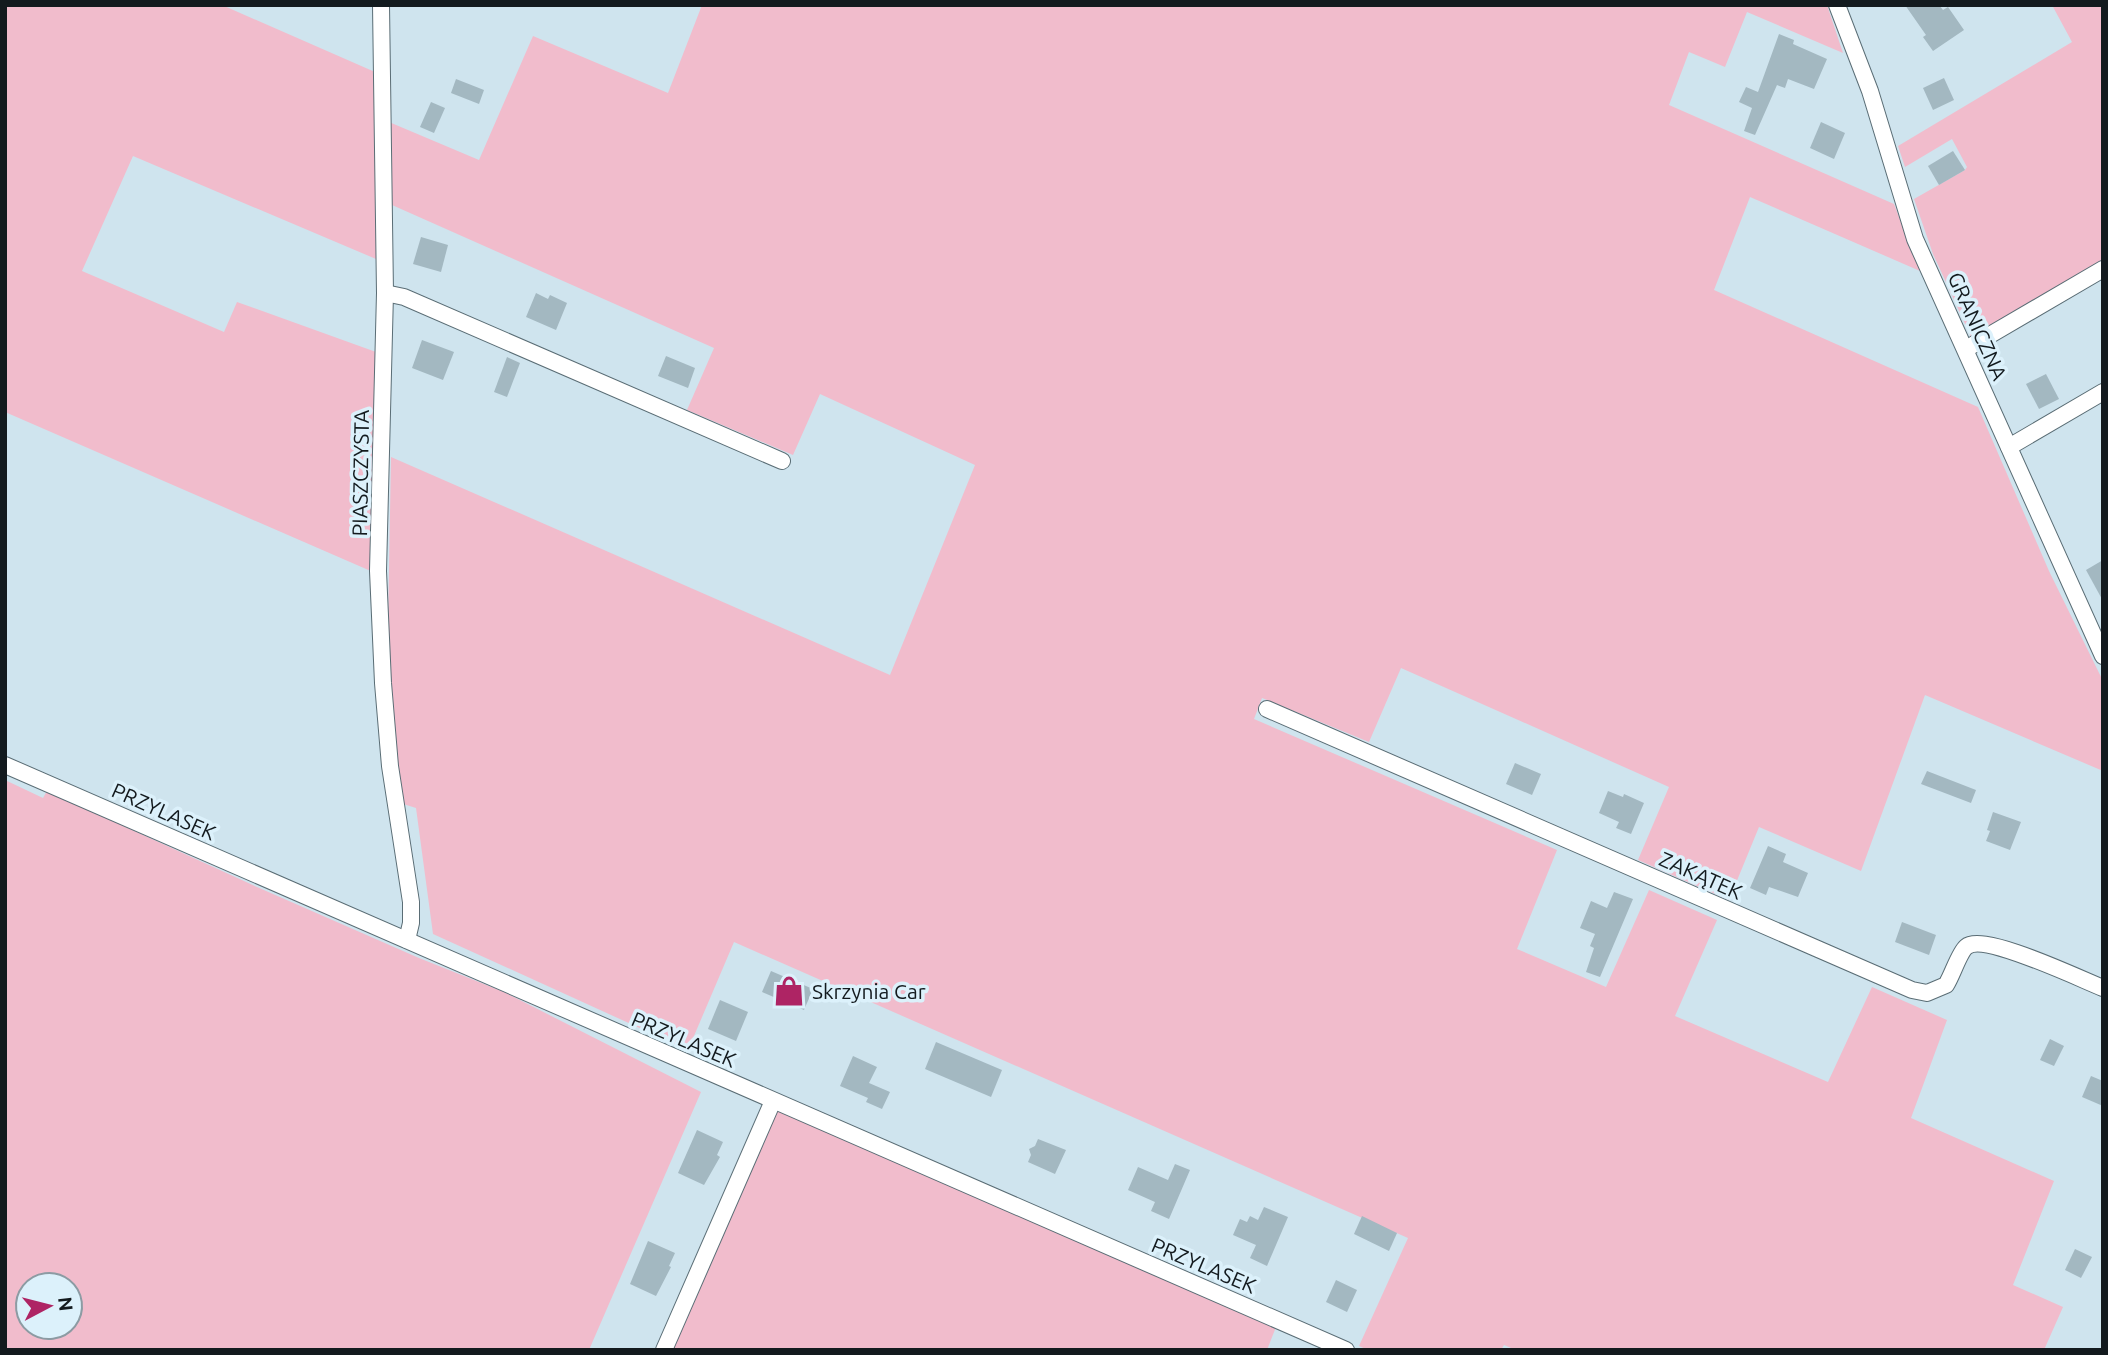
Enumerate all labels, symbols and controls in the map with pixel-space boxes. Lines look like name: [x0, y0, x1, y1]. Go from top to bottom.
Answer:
street label: GRANICZNA: [1944, 268, 2013, 384]
street label: PIASZCZYSTA: [347, 409, 373, 537]
street label: PRZYLASEK: [108, 777, 220, 845]
street label: ZAKĄTEK: [1656, 846, 1746, 904]
shop icon: Skrzynia Car: [772, 974, 806, 1008]
place label: Skrzynia Car: [812, 979, 926, 1003]
street label: PRZYLASEK: [628, 1006, 740, 1072]
street label: PRZYLASEK: [1148, 1232, 1260, 1298]
north arrow: [14, 1271, 84, 1341]
text: N: [54, 1296, 78, 1312]

